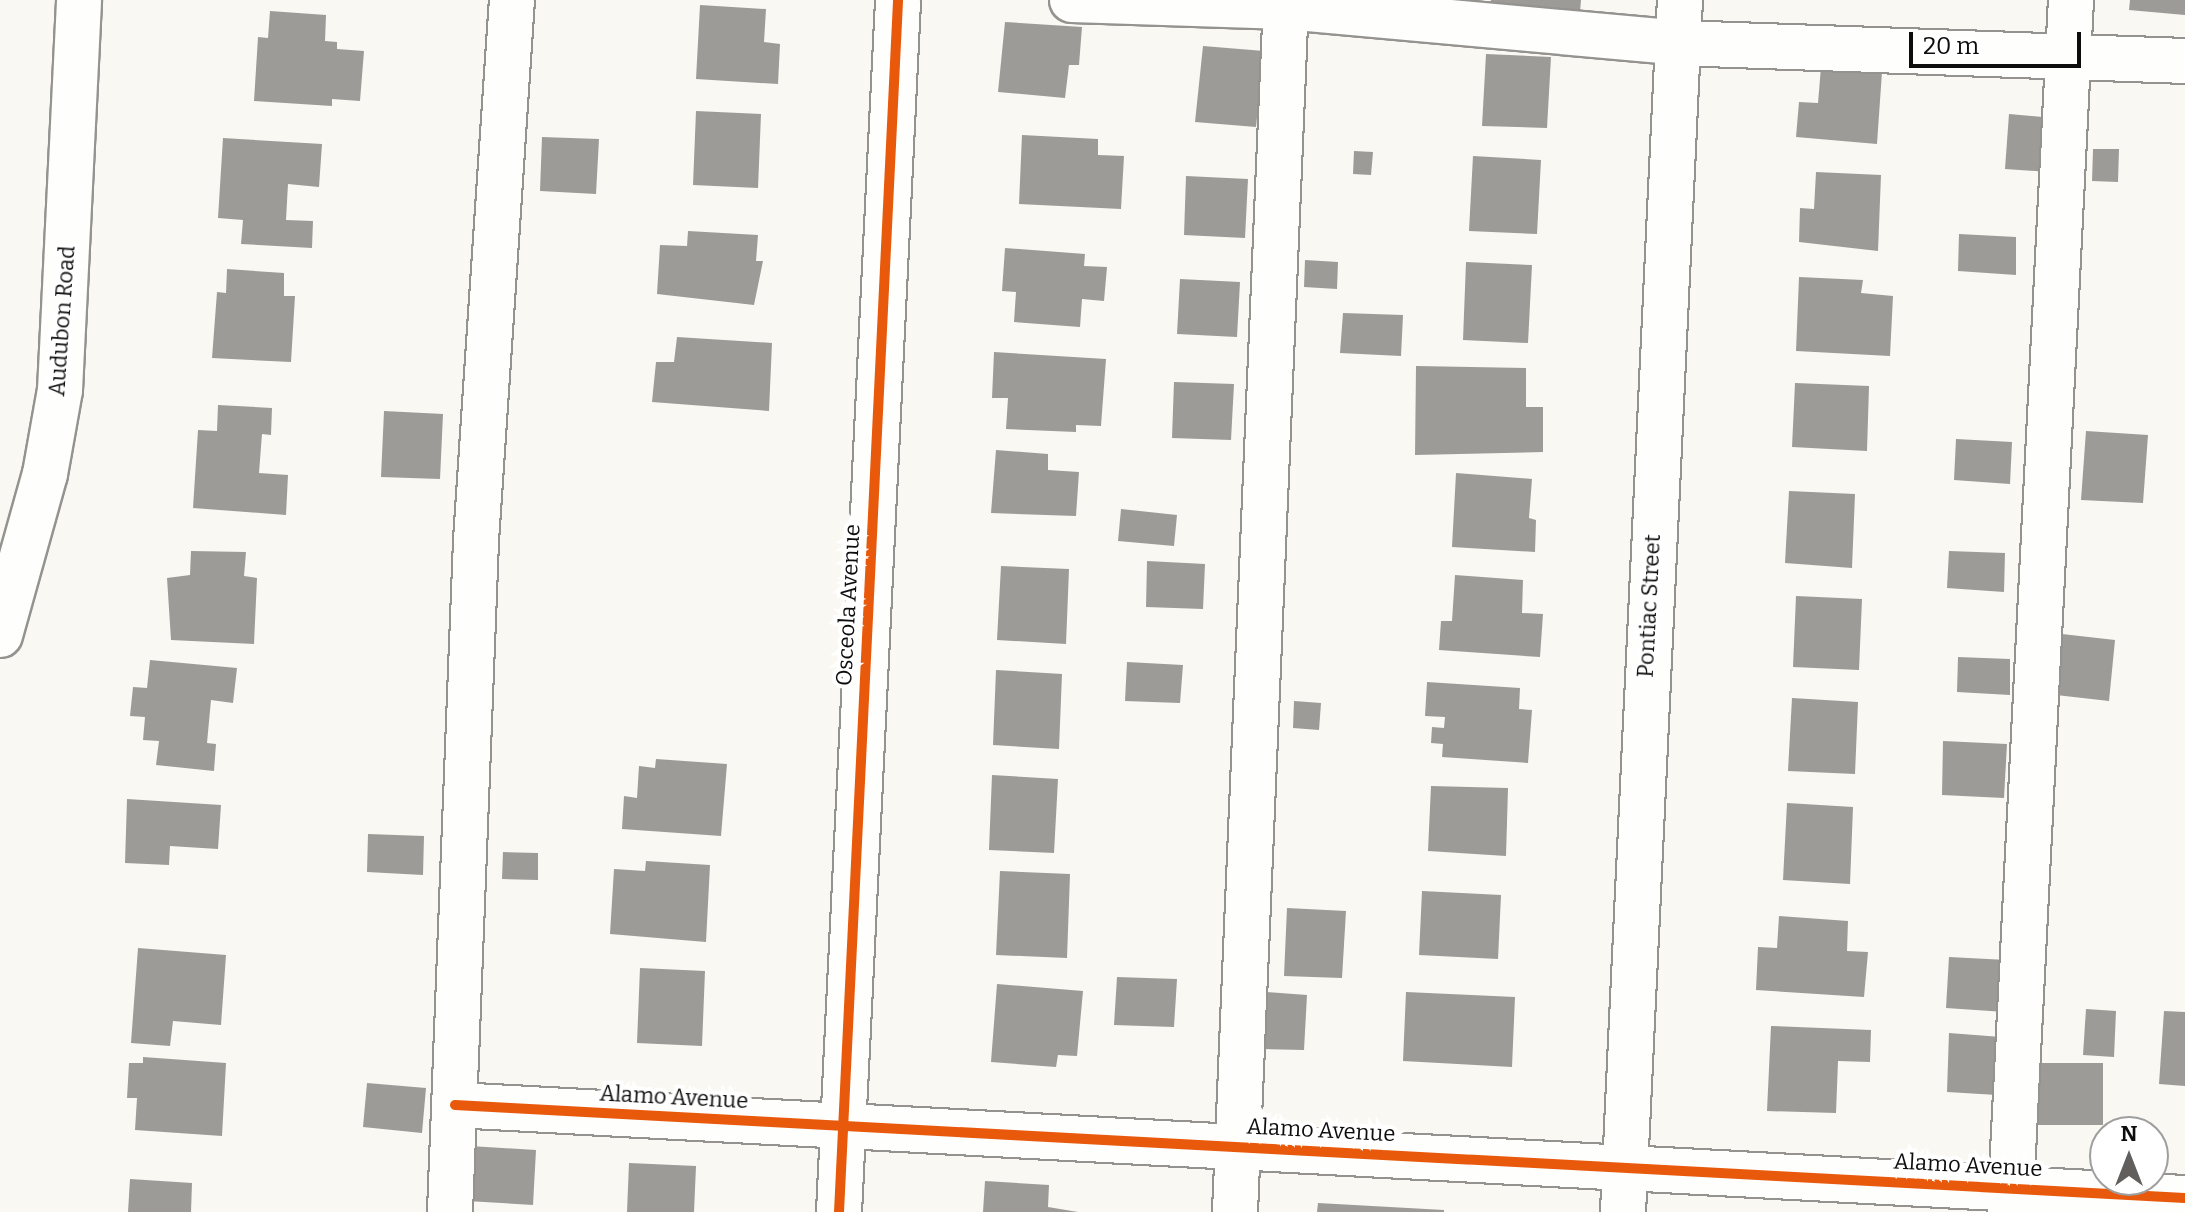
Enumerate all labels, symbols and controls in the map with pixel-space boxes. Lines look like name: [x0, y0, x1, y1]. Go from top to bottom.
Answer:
scale bar: [1913, 16, 2085, 66]
text: 20 m: [1923, 32, 1979, 60]
street label: Audubon Road: [44, 245, 80, 397]
street label: Osceola Avenue: [831, 523, 865, 687]
street label: Pontiac Street: [1632, 534, 1666, 678]
street label: Alamo Avenue: [599, 1080, 749, 1114]
street label: Alamo Avenue: [1246, 1113, 1396, 1147]
north arrow: [2089, 1116, 2169, 1196]
text: N: [2121, 1120, 2137, 1147]
street label: Alamo Avenue: [1893, 1148, 2043, 1182]

